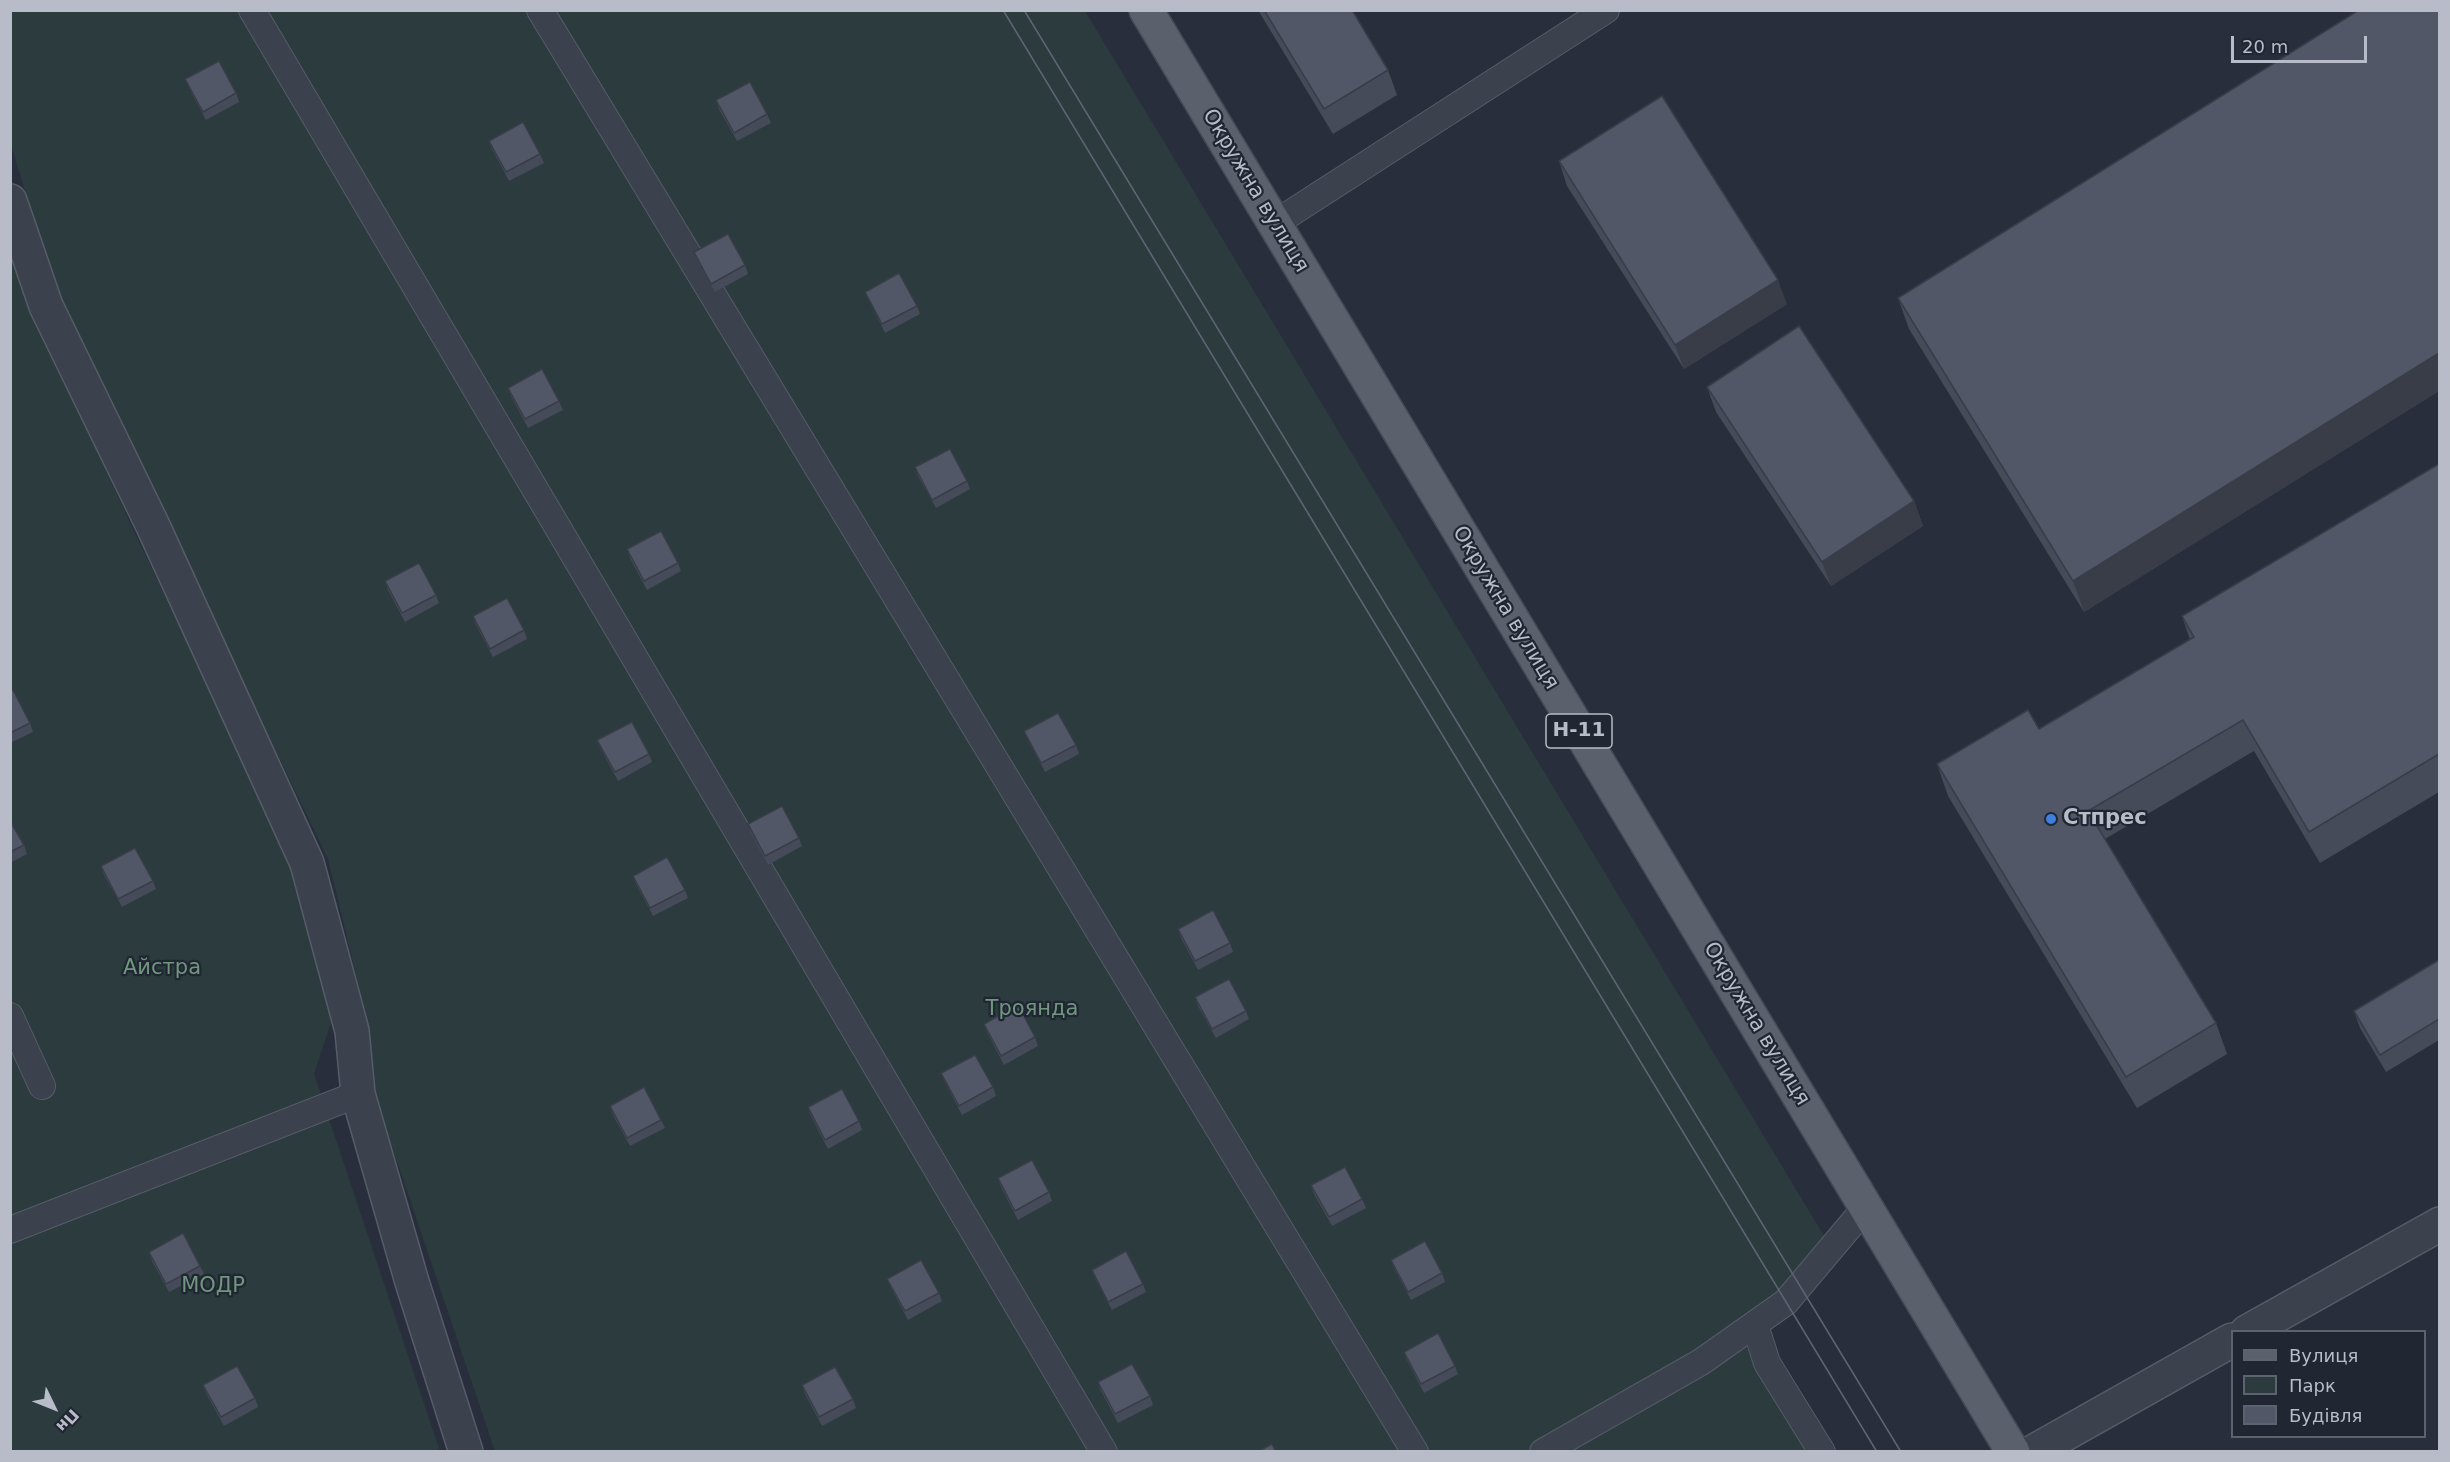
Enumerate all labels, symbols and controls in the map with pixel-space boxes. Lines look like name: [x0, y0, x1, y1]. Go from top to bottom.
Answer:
scale bar: [2234, 24, 2370, 62]
text: 20 m: [2242, 36, 2288, 57]
street label: Окружна вулиця: [1196, 105, 1314, 277]
street label: Окружна вулиця: [1446, 522, 1564, 694]
road number: Н-11: [1546, 714, 1612, 748]
place label: Стпрес: [2063, 806, 2147, 832]
marker: Стпрес: [2044, 812, 2058, 826]
street label: Окружна вулиця: [1697, 938, 1815, 1110]
park label: Айстра: [123, 956, 201, 982]
park label: Троянда: [986, 997, 1078, 1023]
park label: МОДР: [181, 1274, 245, 1300]
legend: [2231, 1330, 2426, 1438]
text: Вулиця: [2289, 1345, 2358, 1366]
text: Парк: [2289, 1375, 2336, 1396]
north arrow: [24, 1378, 84, 1438]
text: Пн: [52, 1405, 83, 1436]
text: Будівля: [2289, 1405, 2362, 1426]

